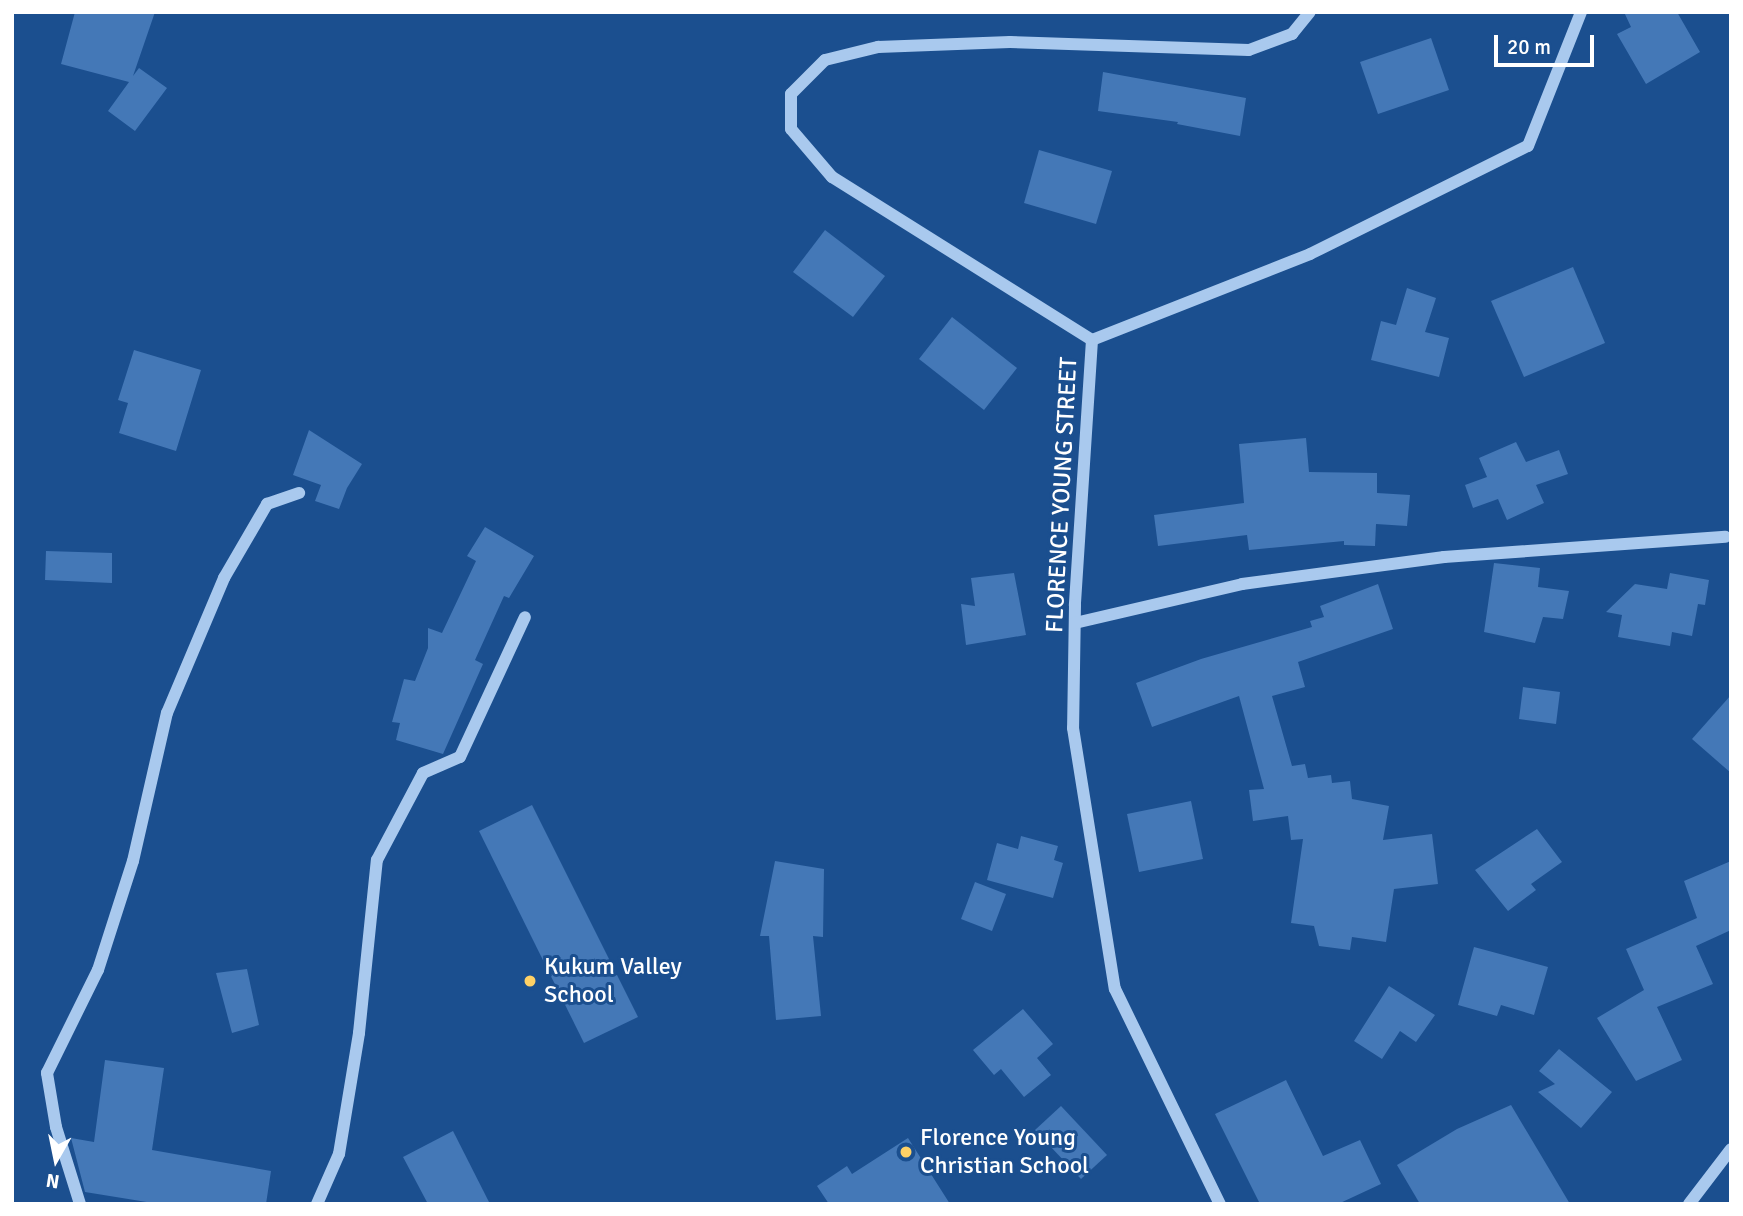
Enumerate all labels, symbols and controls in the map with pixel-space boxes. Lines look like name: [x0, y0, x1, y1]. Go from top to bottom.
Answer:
scale bar: [1498, 21, 1598, 65]
text: 20 m: [1507, 34, 1551, 60]
street label: FLORENCE YOUNG STREET: [1040, 356, 1084, 634]
place label: Kukum Valley School: [544, 953, 682, 1009]
marker: Kukum Valley School: [522, 973, 538, 989]
place label: Florence Young Christian School: [920, 1124, 1089, 1180]
north arrow: [21, 1125, 91, 1195]
marker: Florence Young Christian School: [898, 1144, 914, 1160]
text: N: [44, 1168, 61, 1194]

